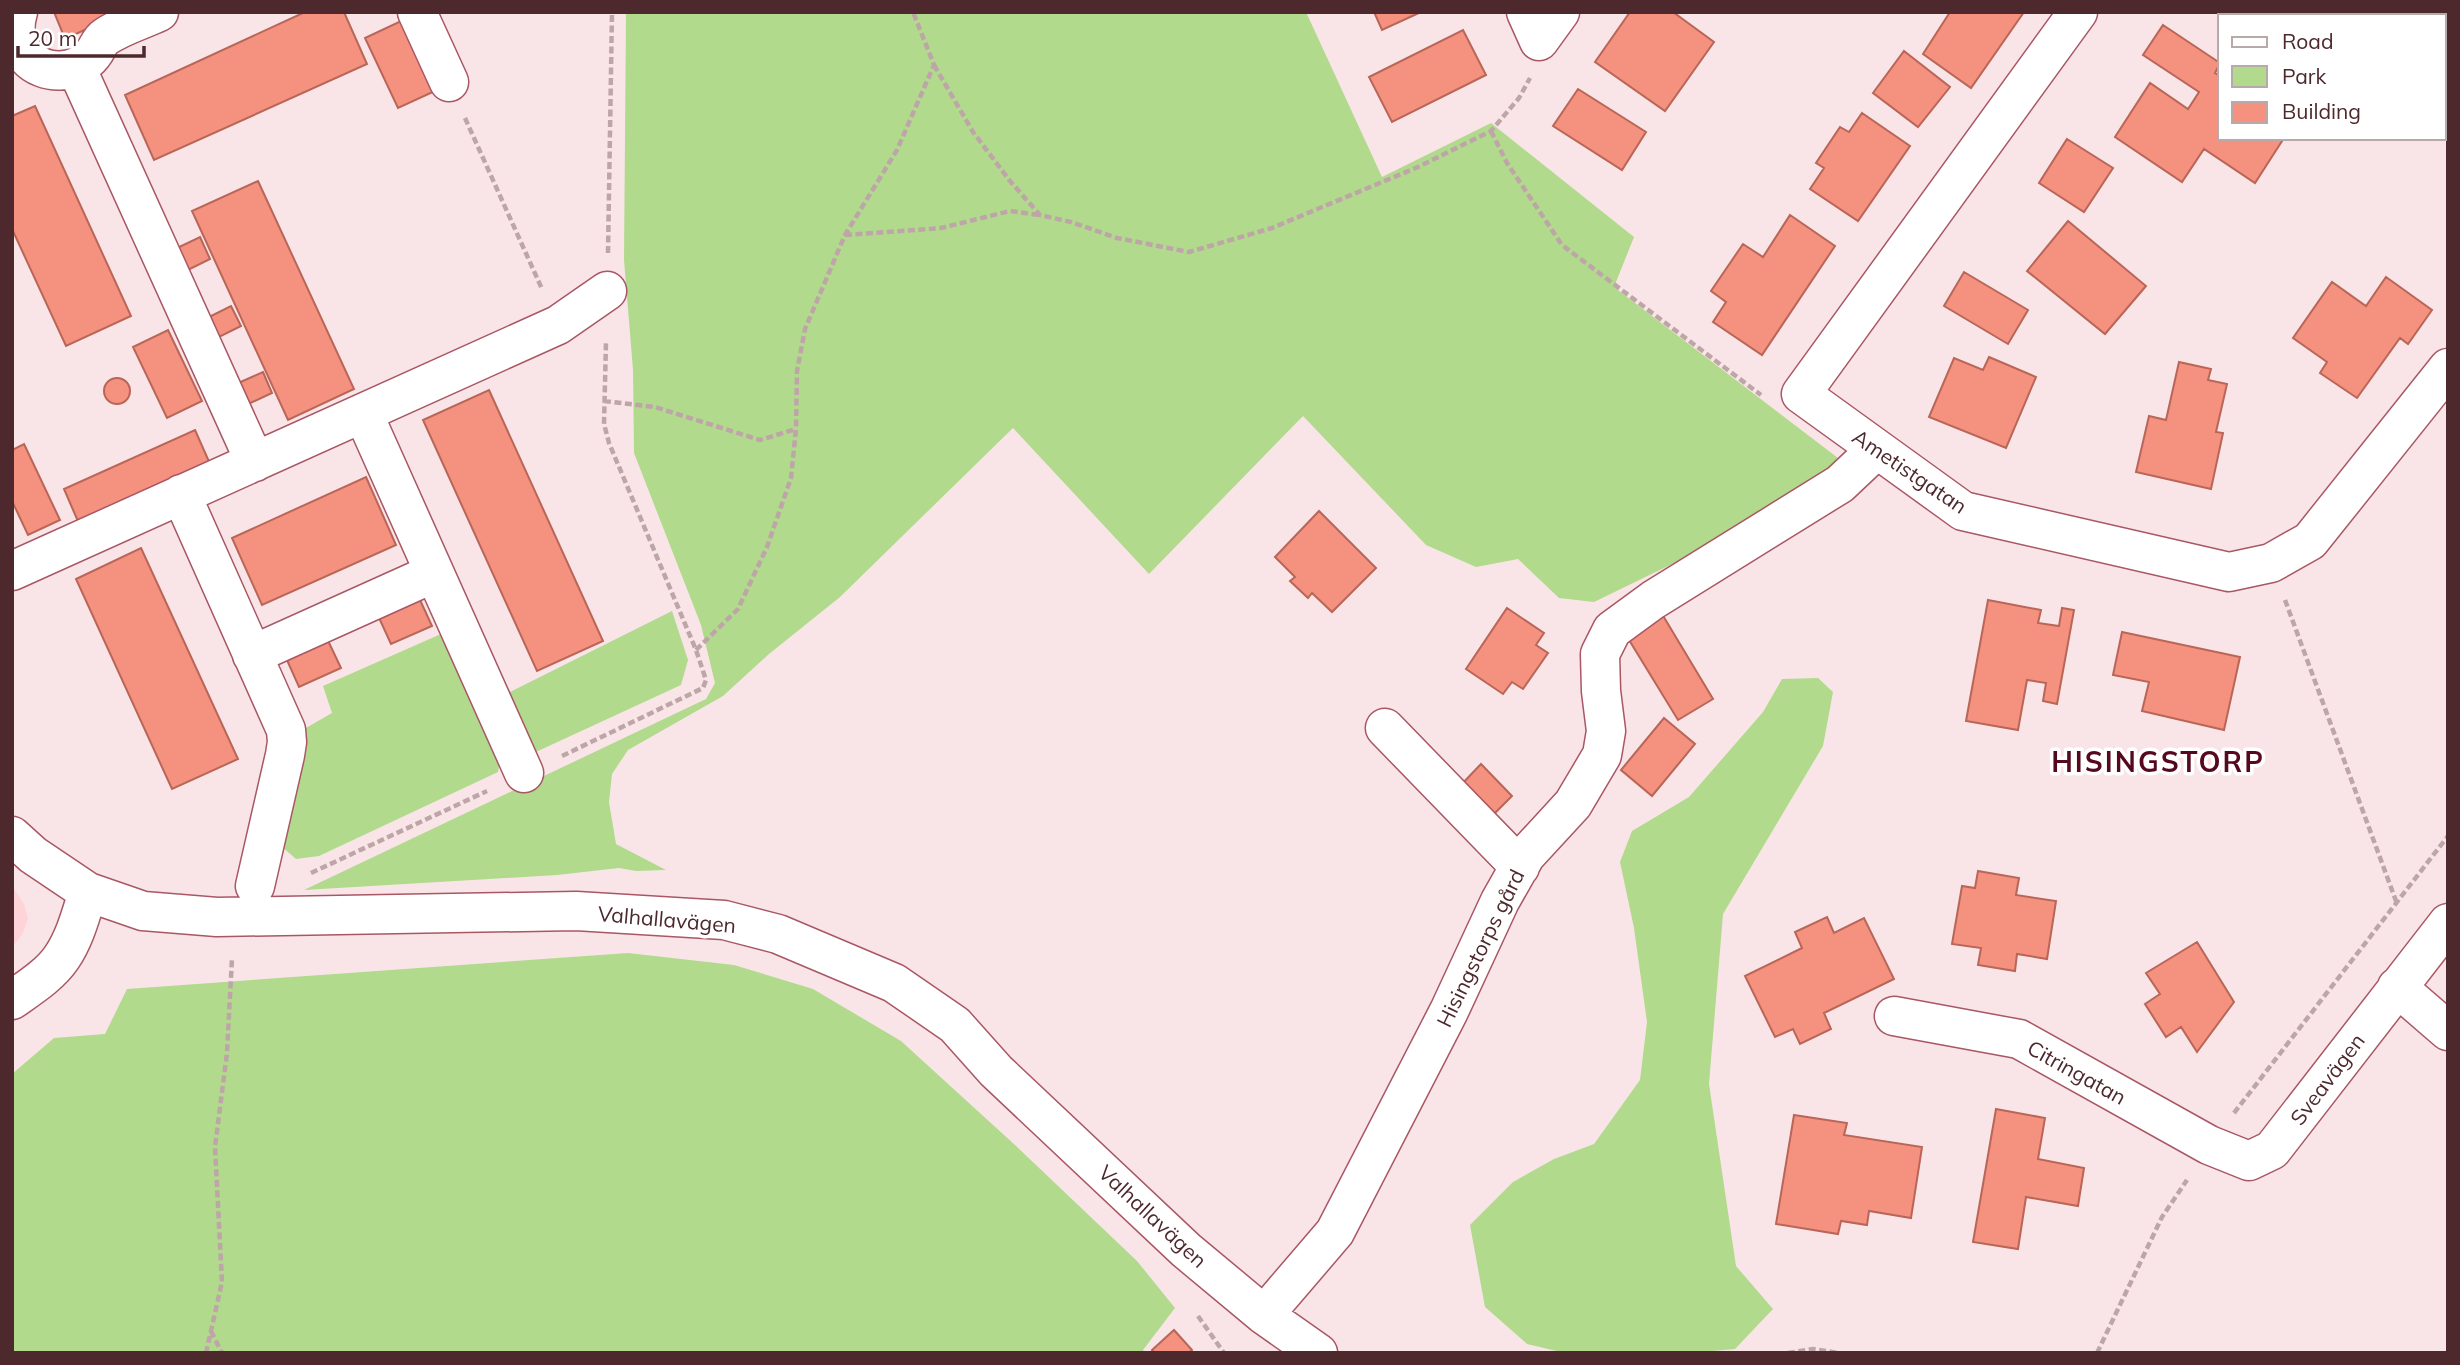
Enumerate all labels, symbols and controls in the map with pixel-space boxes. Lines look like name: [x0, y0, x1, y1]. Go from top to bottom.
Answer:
scale bar: [18, 14, 144, 58]
legend: [2218, 14, 2446, 140]
text: 20 m: [28, 25, 77, 51]
text: Road: [2282, 28, 2333, 54]
text: Park: [2282, 63, 2326, 89]
text: Building: [2282, 98, 2361, 124]
street label: Ametistgatan: [1848, 423, 1972, 519]
district label: HISINGSTORP: [2051, 744, 2265, 779]
street label: Hisingstorps gård: [1431, 865, 1529, 1031]
street label: Valhallavägen: [597, 900, 737, 938]
street label: Sveavägen: [2284, 1028, 2370, 1130]
street label: Citringatan: [2023, 1034, 2131, 1110]
street label: Valhallavägen: [1093, 1159, 1213, 1273]

